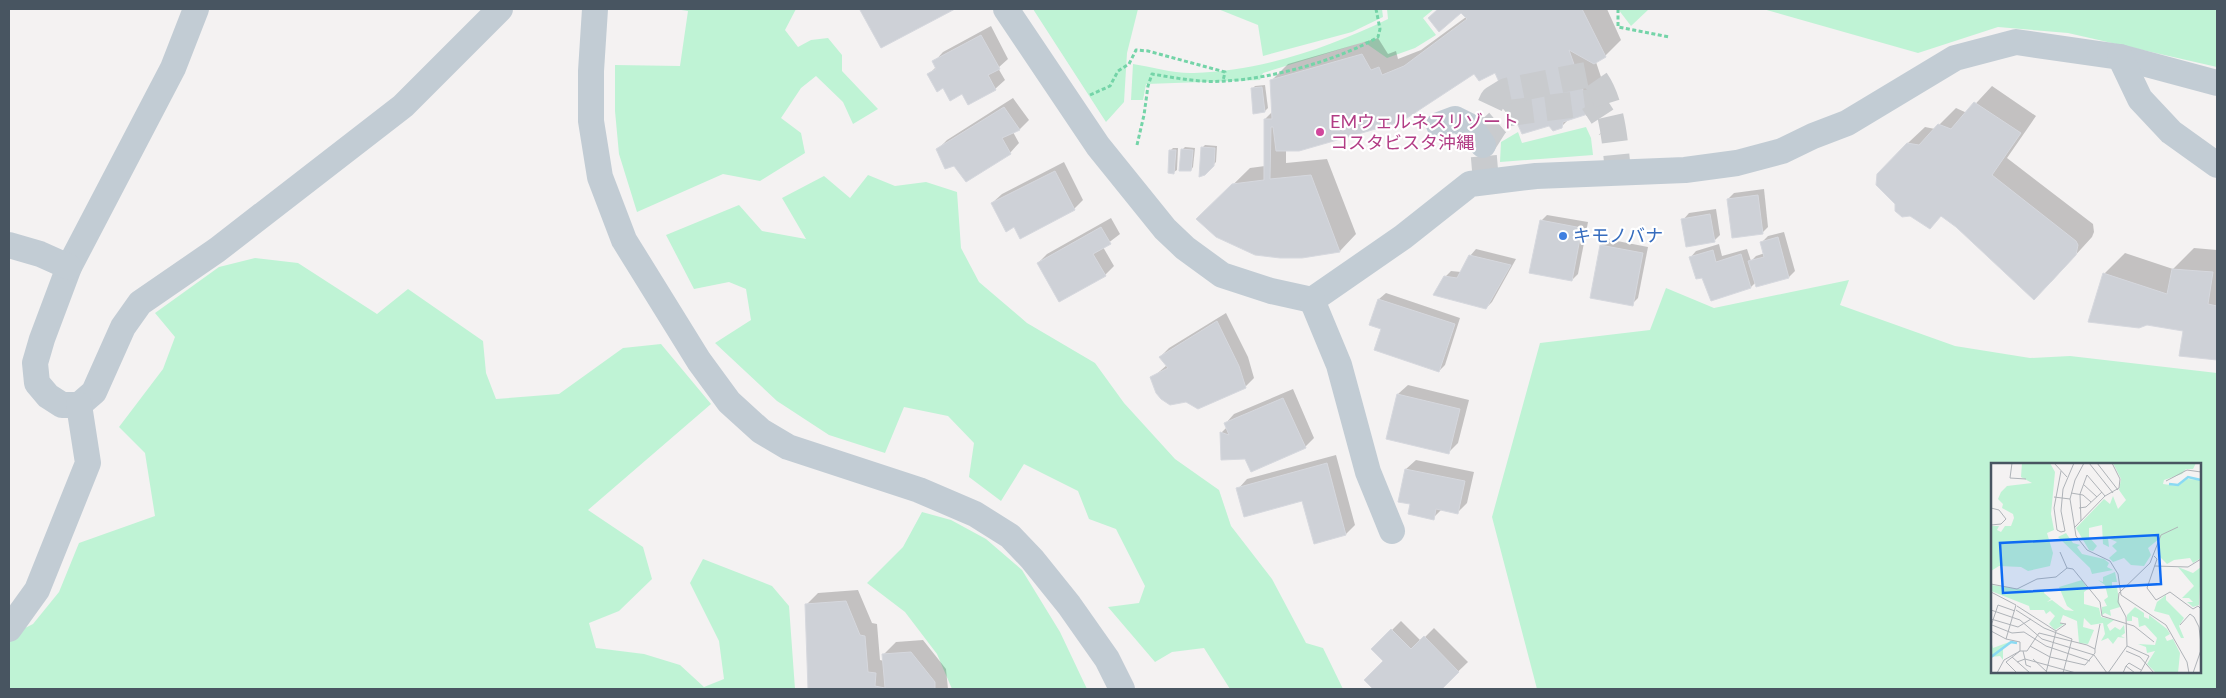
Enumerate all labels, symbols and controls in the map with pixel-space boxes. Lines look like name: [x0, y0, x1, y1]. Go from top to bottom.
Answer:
place label: EMウェルネスリゾート コスタビスタ沖縄: [1330, 110, 1519, 153]
marker: EMウェルネスリゾート コスタビスタ沖縄: [1314, 126, 1326, 138]
place label: キモノバナ: [1573, 224, 1663, 246]
marker: キモノバナ: [1557, 230, 1569, 242]
inset map: [1991, 463, 2201, 673]

